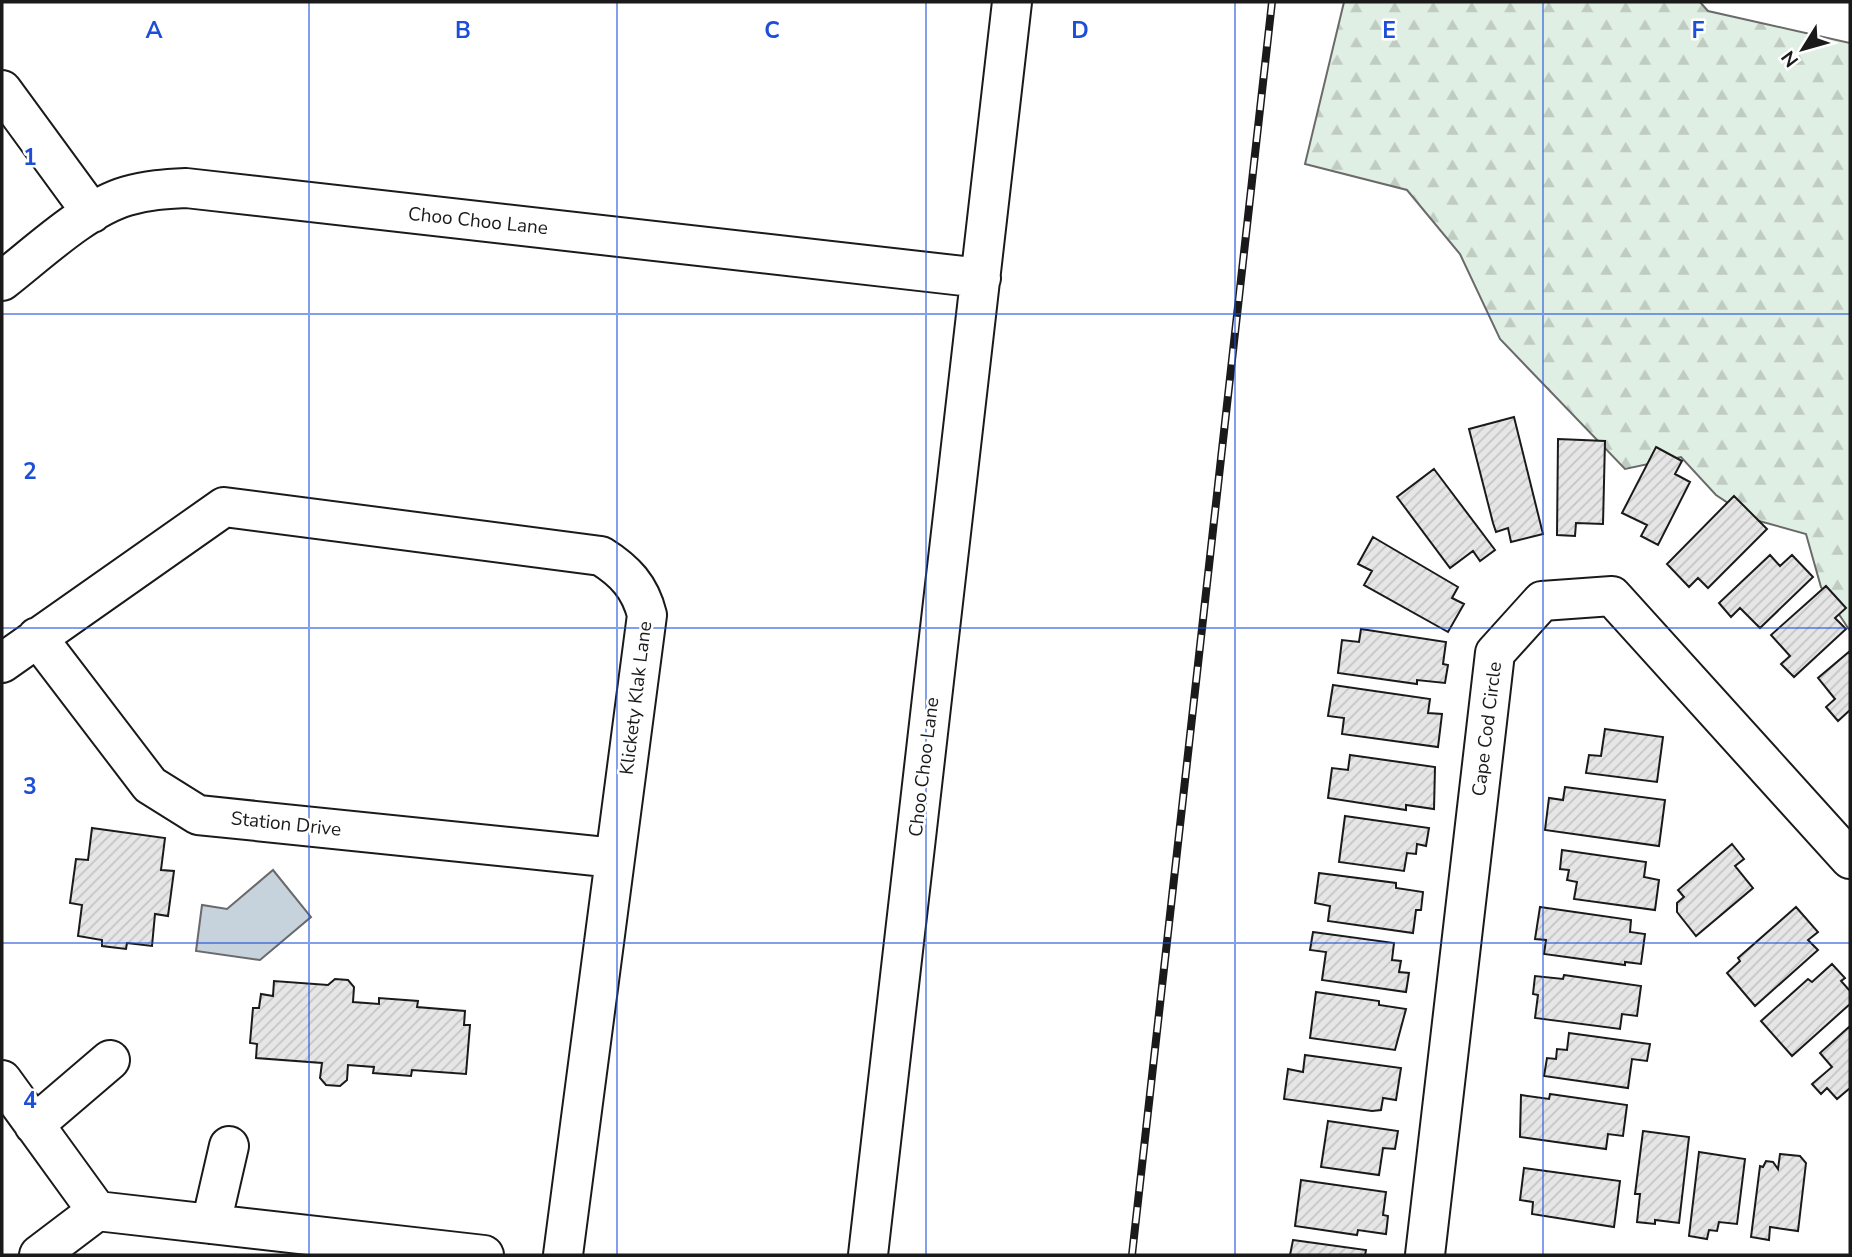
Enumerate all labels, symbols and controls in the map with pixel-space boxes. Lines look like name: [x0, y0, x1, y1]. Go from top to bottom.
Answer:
north arrow: [1768, 14, 1838, 84]
text: A: [145, 15, 163, 46]
text: B: [455, 15, 471, 46]
text: C: [764, 15, 780, 46]
text: D: [1071, 15, 1089, 46]
text: E: [1382, 15, 1396, 46]
text: F: [1692, 15, 1705, 46]
text: N: [1776, 45, 1805, 72]
text: 1: [23, 142, 37, 173]
street label: Choo Choo Lane: [407, 201, 549, 241]
text: 2: [23, 456, 37, 487]
street label: Klickety Klak Lane: [614, 620, 658, 776]
street label: Cape Cod Circle: [1466, 660, 1508, 798]
street label: Choo Choo Lane: [903, 696, 945, 838]
text: 3: [23, 771, 37, 802]
street label: Station Drive: [230, 805, 342, 843]
text: 4: [23, 1085, 37, 1116]

